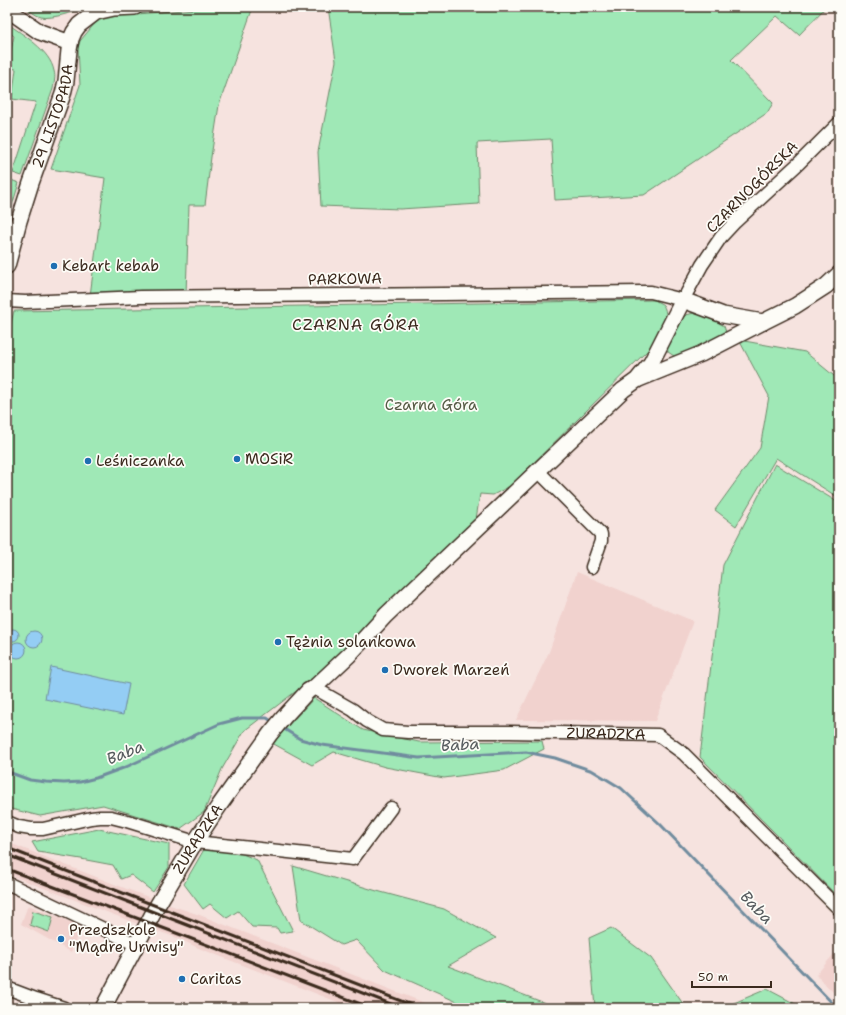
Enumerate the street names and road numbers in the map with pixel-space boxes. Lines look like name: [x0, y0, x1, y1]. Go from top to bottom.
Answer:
street label: 29 LISTOPADA: [27, 63, 78, 171]
street label: CZARNOGÓRSKA: [701, 136, 802, 237]
street label: PARKOWA: [308, 268, 382, 290]
street label: ŻURADZKA: [566, 723, 646, 745]
street label: ŻURADZKA: [168, 800, 228, 878]

